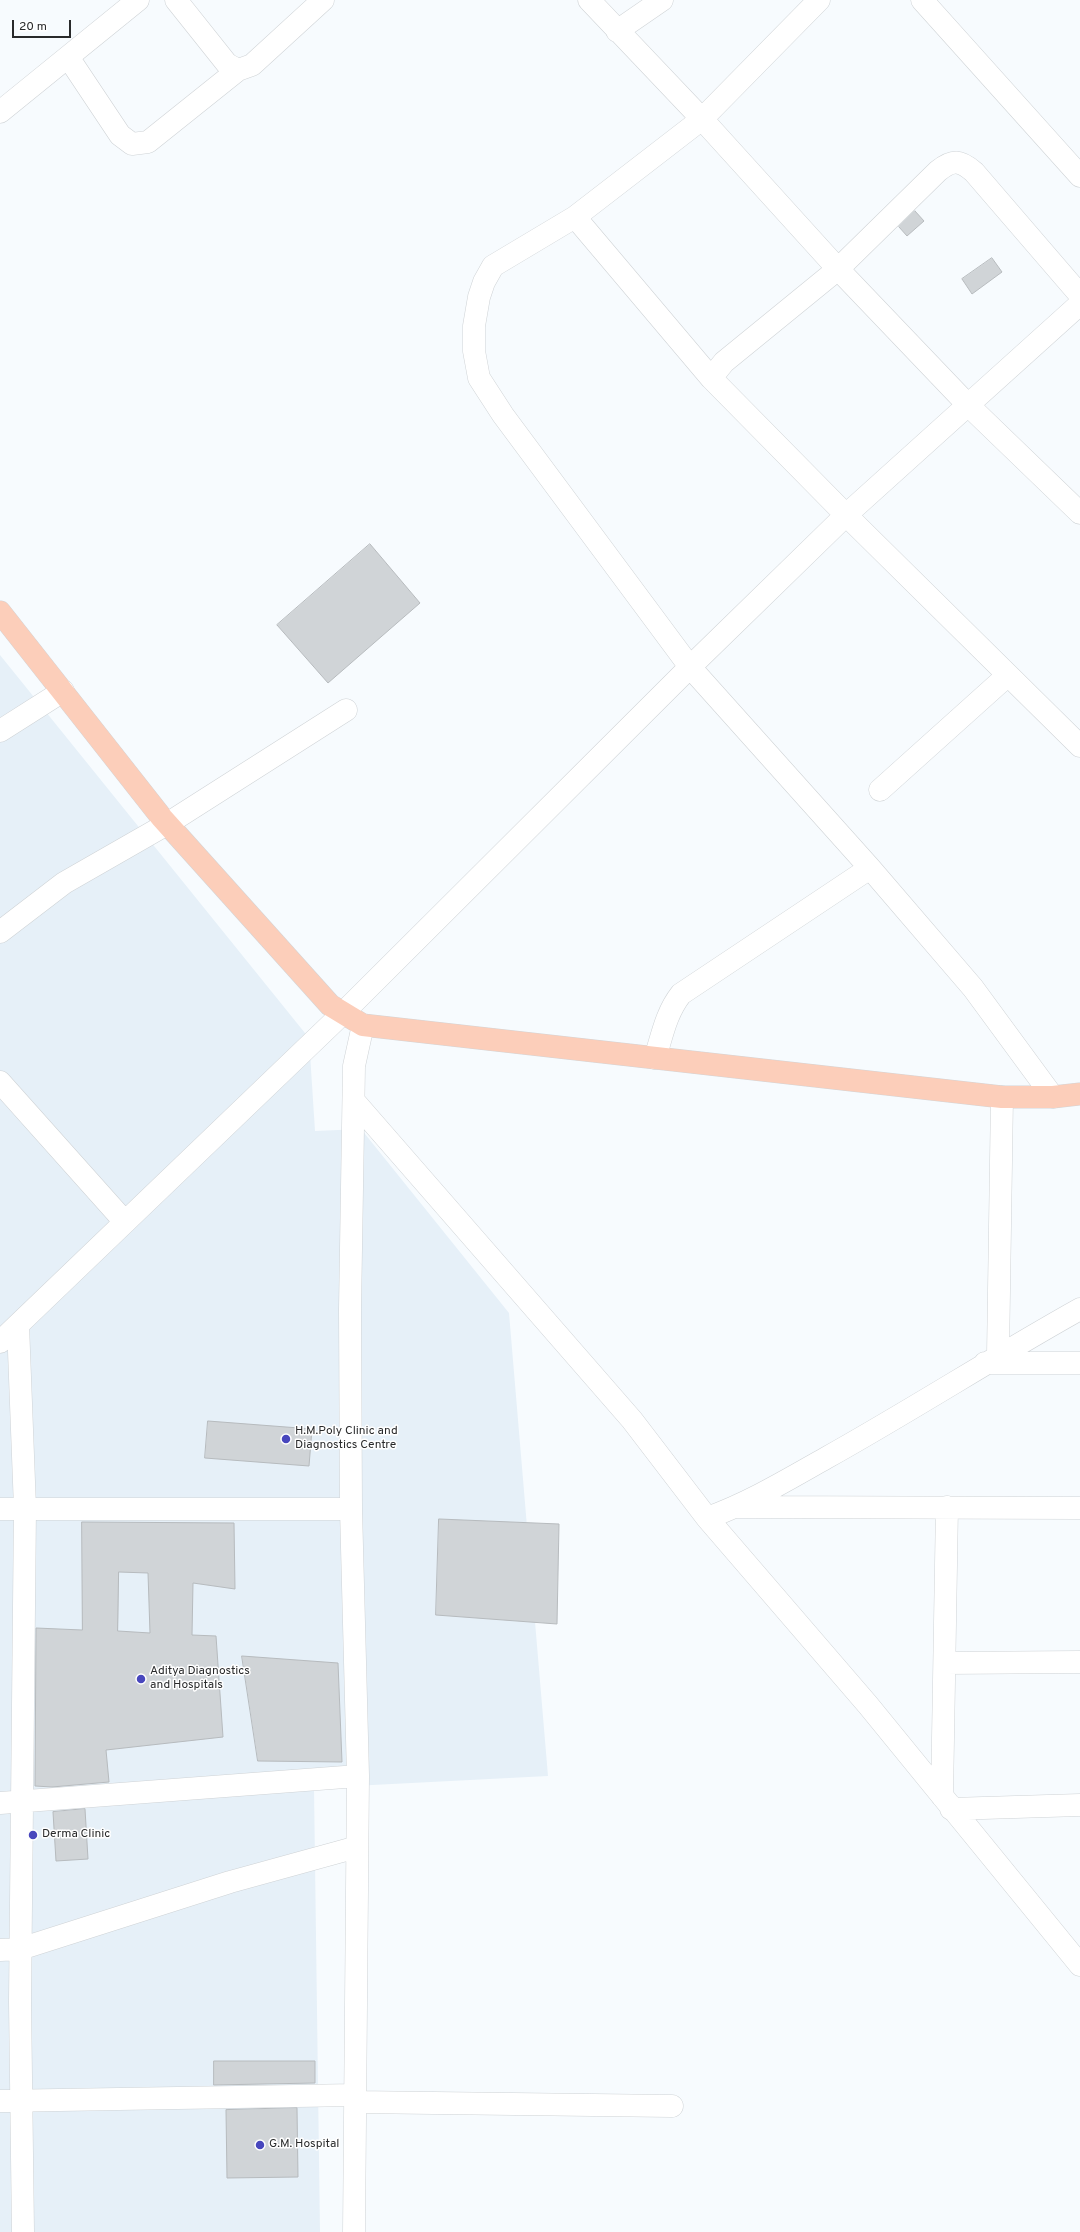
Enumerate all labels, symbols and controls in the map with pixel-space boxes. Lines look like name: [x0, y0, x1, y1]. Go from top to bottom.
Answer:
scale bar: [14, 12, 73, 38]
text: 20 m: [19, 19, 47, 35]
place label: H.M.Poly Clinic and Diagnostics Centre: [295, 1425, 398, 1453]
marker: H.M.Poly Clinic and Diagnostics Centre: [280, 1433, 292, 1445]
place label: Aditya Diagnostics and Hospitals: [150, 1665, 250, 1693]
marker: Aditya Diagnostics and Hospitals: [135, 1673, 147, 1685]
place label: Derma Clinic: [42, 1828, 110, 1842]
marker: Derma Clinic: [27, 1829, 39, 1841]
place label: G.M. Hospital: [269, 2138, 339, 2152]
marker: G.M. Hospital: [254, 2139, 266, 2151]

